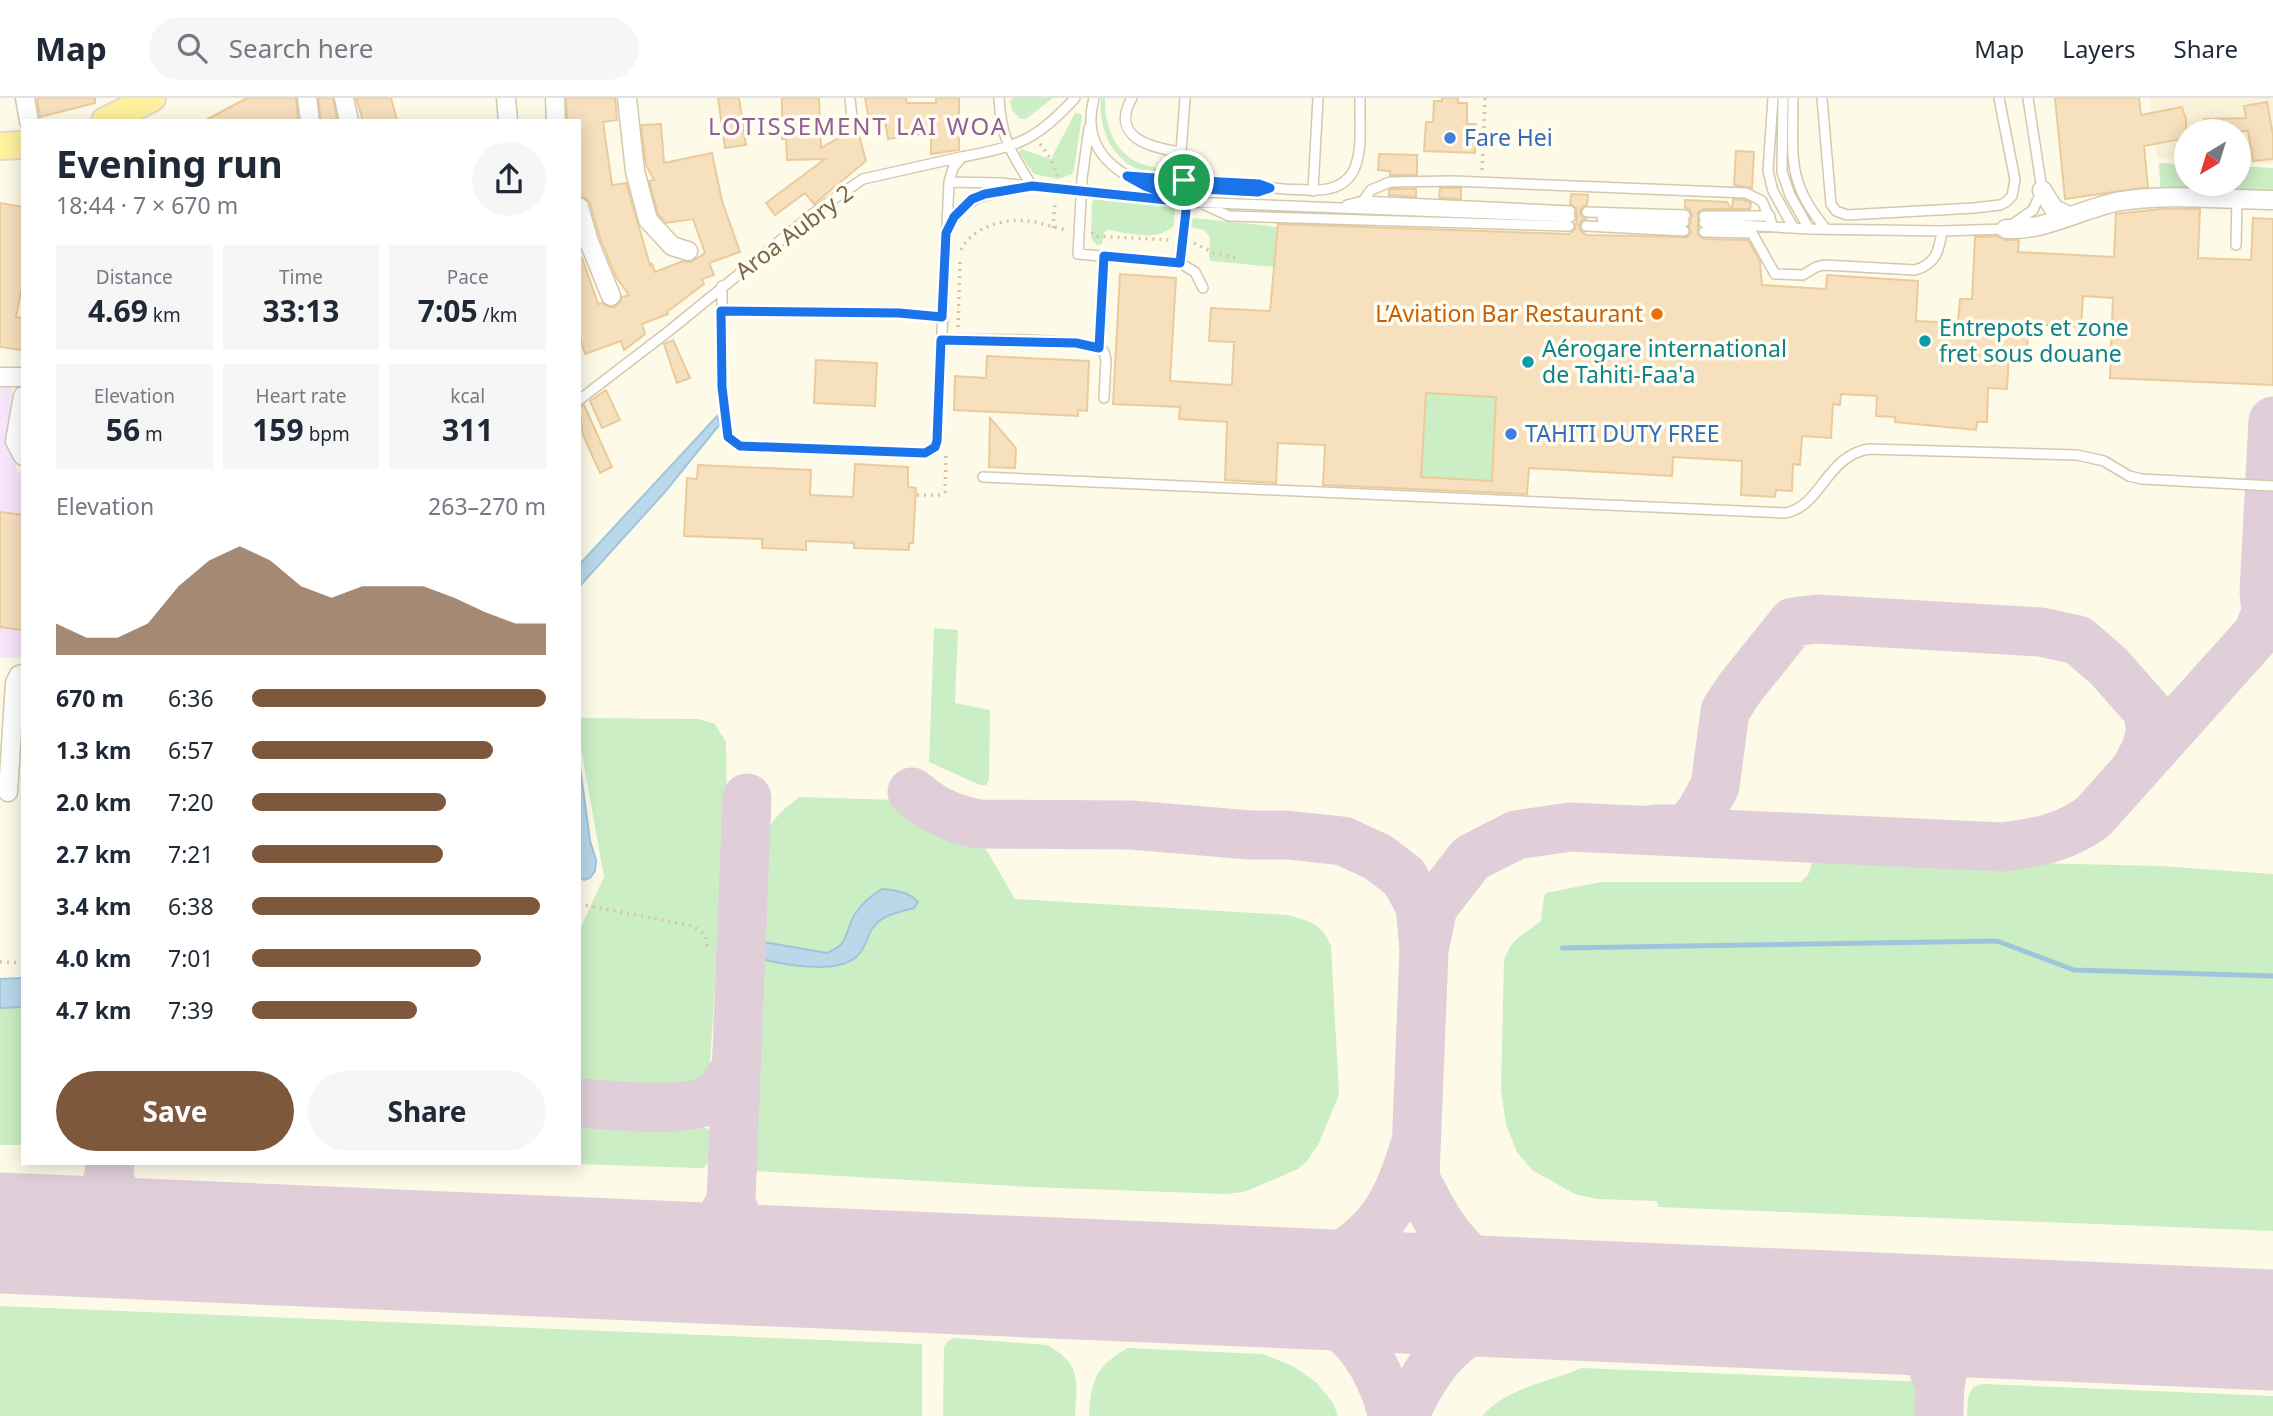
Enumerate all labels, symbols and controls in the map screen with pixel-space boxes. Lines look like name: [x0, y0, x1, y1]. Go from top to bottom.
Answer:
search box: [149, 17, 639, 80]
text: Map: [35, 26, 107, 71]
icon: search: [173, 29, 211, 67]
text: Search here: [229, 30, 373, 66]
text: Map: [1974, 32, 2024, 65]
text: Layers: [2062, 32, 2136, 65]
text: Share: [2174, 32, 2238, 65]
district label: LOTISSEMENT LAI WOA: [708, 109, 1008, 142]
north arrow: [2174, 119, 2250, 196]
map controls: [2174, 119, 2251, 196]
place label: Fare Hei: [1464, 121, 1553, 153]
marker: Fare Hei: [1442, 130, 1458, 146]
text: Evening run: [56, 137, 283, 189]
button: share: [472, 142, 546, 216]
pin: [1154, 150, 1214, 210]
icon: arrive: [1165, 161, 1203, 199]
street label: Aroa Aubry 2: [728, 176, 859, 286]
text: 18:44 · 7 × 670 m: [56, 189, 238, 221]
text: Distance: [96, 264, 173, 290]
text: Time: [279, 264, 323, 290]
text: Pace: [447, 264, 489, 290]
text: 4.69: [88, 290, 148, 331]
text: 33:13: [262, 290, 340, 331]
text: 7:05: [418, 290, 478, 331]
place label: L’Aviation Bar Restaurant: [1375, 297, 1643, 329]
text: km: [148, 302, 181, 328]
text: /km: [478, 302, 518, 328]
marker: L’Aviation Bar Restaurant: [1649, 306, 1665, 322]
place label: Entrepots et zone fret sous douane: [1939, 311, 2129, 369]
place label: Aérogare international de Tahiti-Faa'a: [1542, 332, 1787, 390]
marker: Entrepots et zone fret sous douane: [1917, 333, 1933, 349]
marker: Aérogare international de Tahiti-Faa'a: [1520, 354, 1536, 370]
text: Elevation: [94, 383, 175, 409]
text: Heart rate: [256, 383, 346, 409]
text: kcal: [450, 383, 485, 409]
text: 56: [106, 409, 140, 450]
text: 159: [252, 409, 304, 450]
text: 311: [442, 409, 493, 450]
place label: TAHITI DUTY FREE: [1525, 417, 1720, 449]
text: m: [140, 421, 163, 447]
text: bpm: [304, 421, 350, 447]
marker: TAHITI DUTY FREE: [1503, 426, 1519, 442]
text: Elevation: [56, 490, 154, 522]
text: 263–270 m: [428, 490, 546, 522]
text: 670 m: [56, 682, 124, 714]
text: 6:36: [168, 682, 214, 714]
text: 1.3 km: [56, 734, 131, 766]
text: 6:57: [168, 734, 214, 766]
text: 2.0 km: [56, 786, 131, 818]
text: 7:20: [168, 786, 214, 818]
text: 2.7 km: [56, 838, 131, 870]
text: 7:21: [168, 838, 214, 870]
text: 3.4 km: [56, 890, 131, 922]
text: 6:38: [168, 890, 214, 922]
text: 4.0 km: [56, 942, 131, 974]
text: 7:01: [168, 942, 214, 974]
text: 4.7 km: [56, 994, 131, 1026]
text: 7:39: [168, 994, 214, 1026]
button: Save: [56, 1071, 294, 1151]
button: Share: [308, 1071, 546, 1151]

